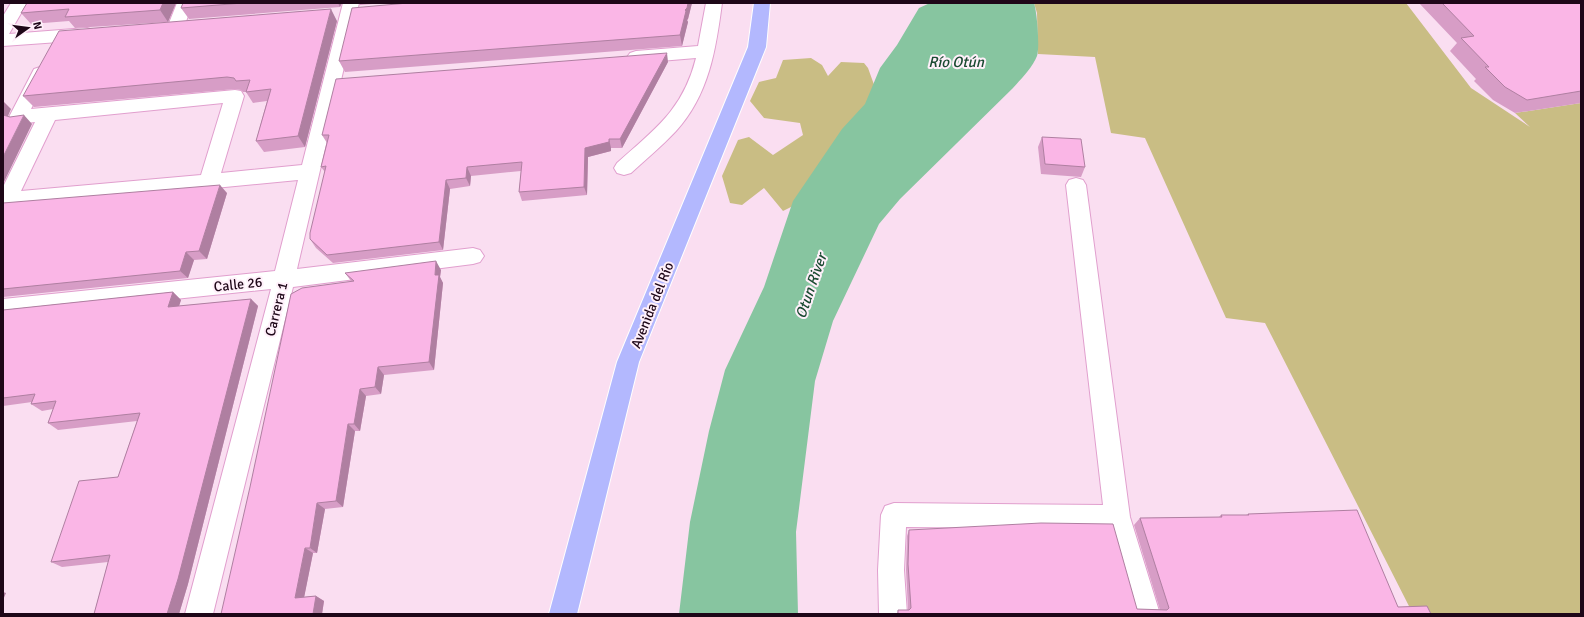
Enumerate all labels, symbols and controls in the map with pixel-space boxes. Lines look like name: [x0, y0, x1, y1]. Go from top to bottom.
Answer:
north arrow: [8, 8, 48, 48]
text: N: [30, 20, 44, 31]
water label: Río Otún: [928, 53, 985, 71]
water label: Otun River: [792, 249, 831, 321]
street label: Avenida del Río: [627, 260, 678, 351]
street label: Calle 26: [213, 274, 263, 295]
street label: Carrera 1: [262, 280, 291, 338]

